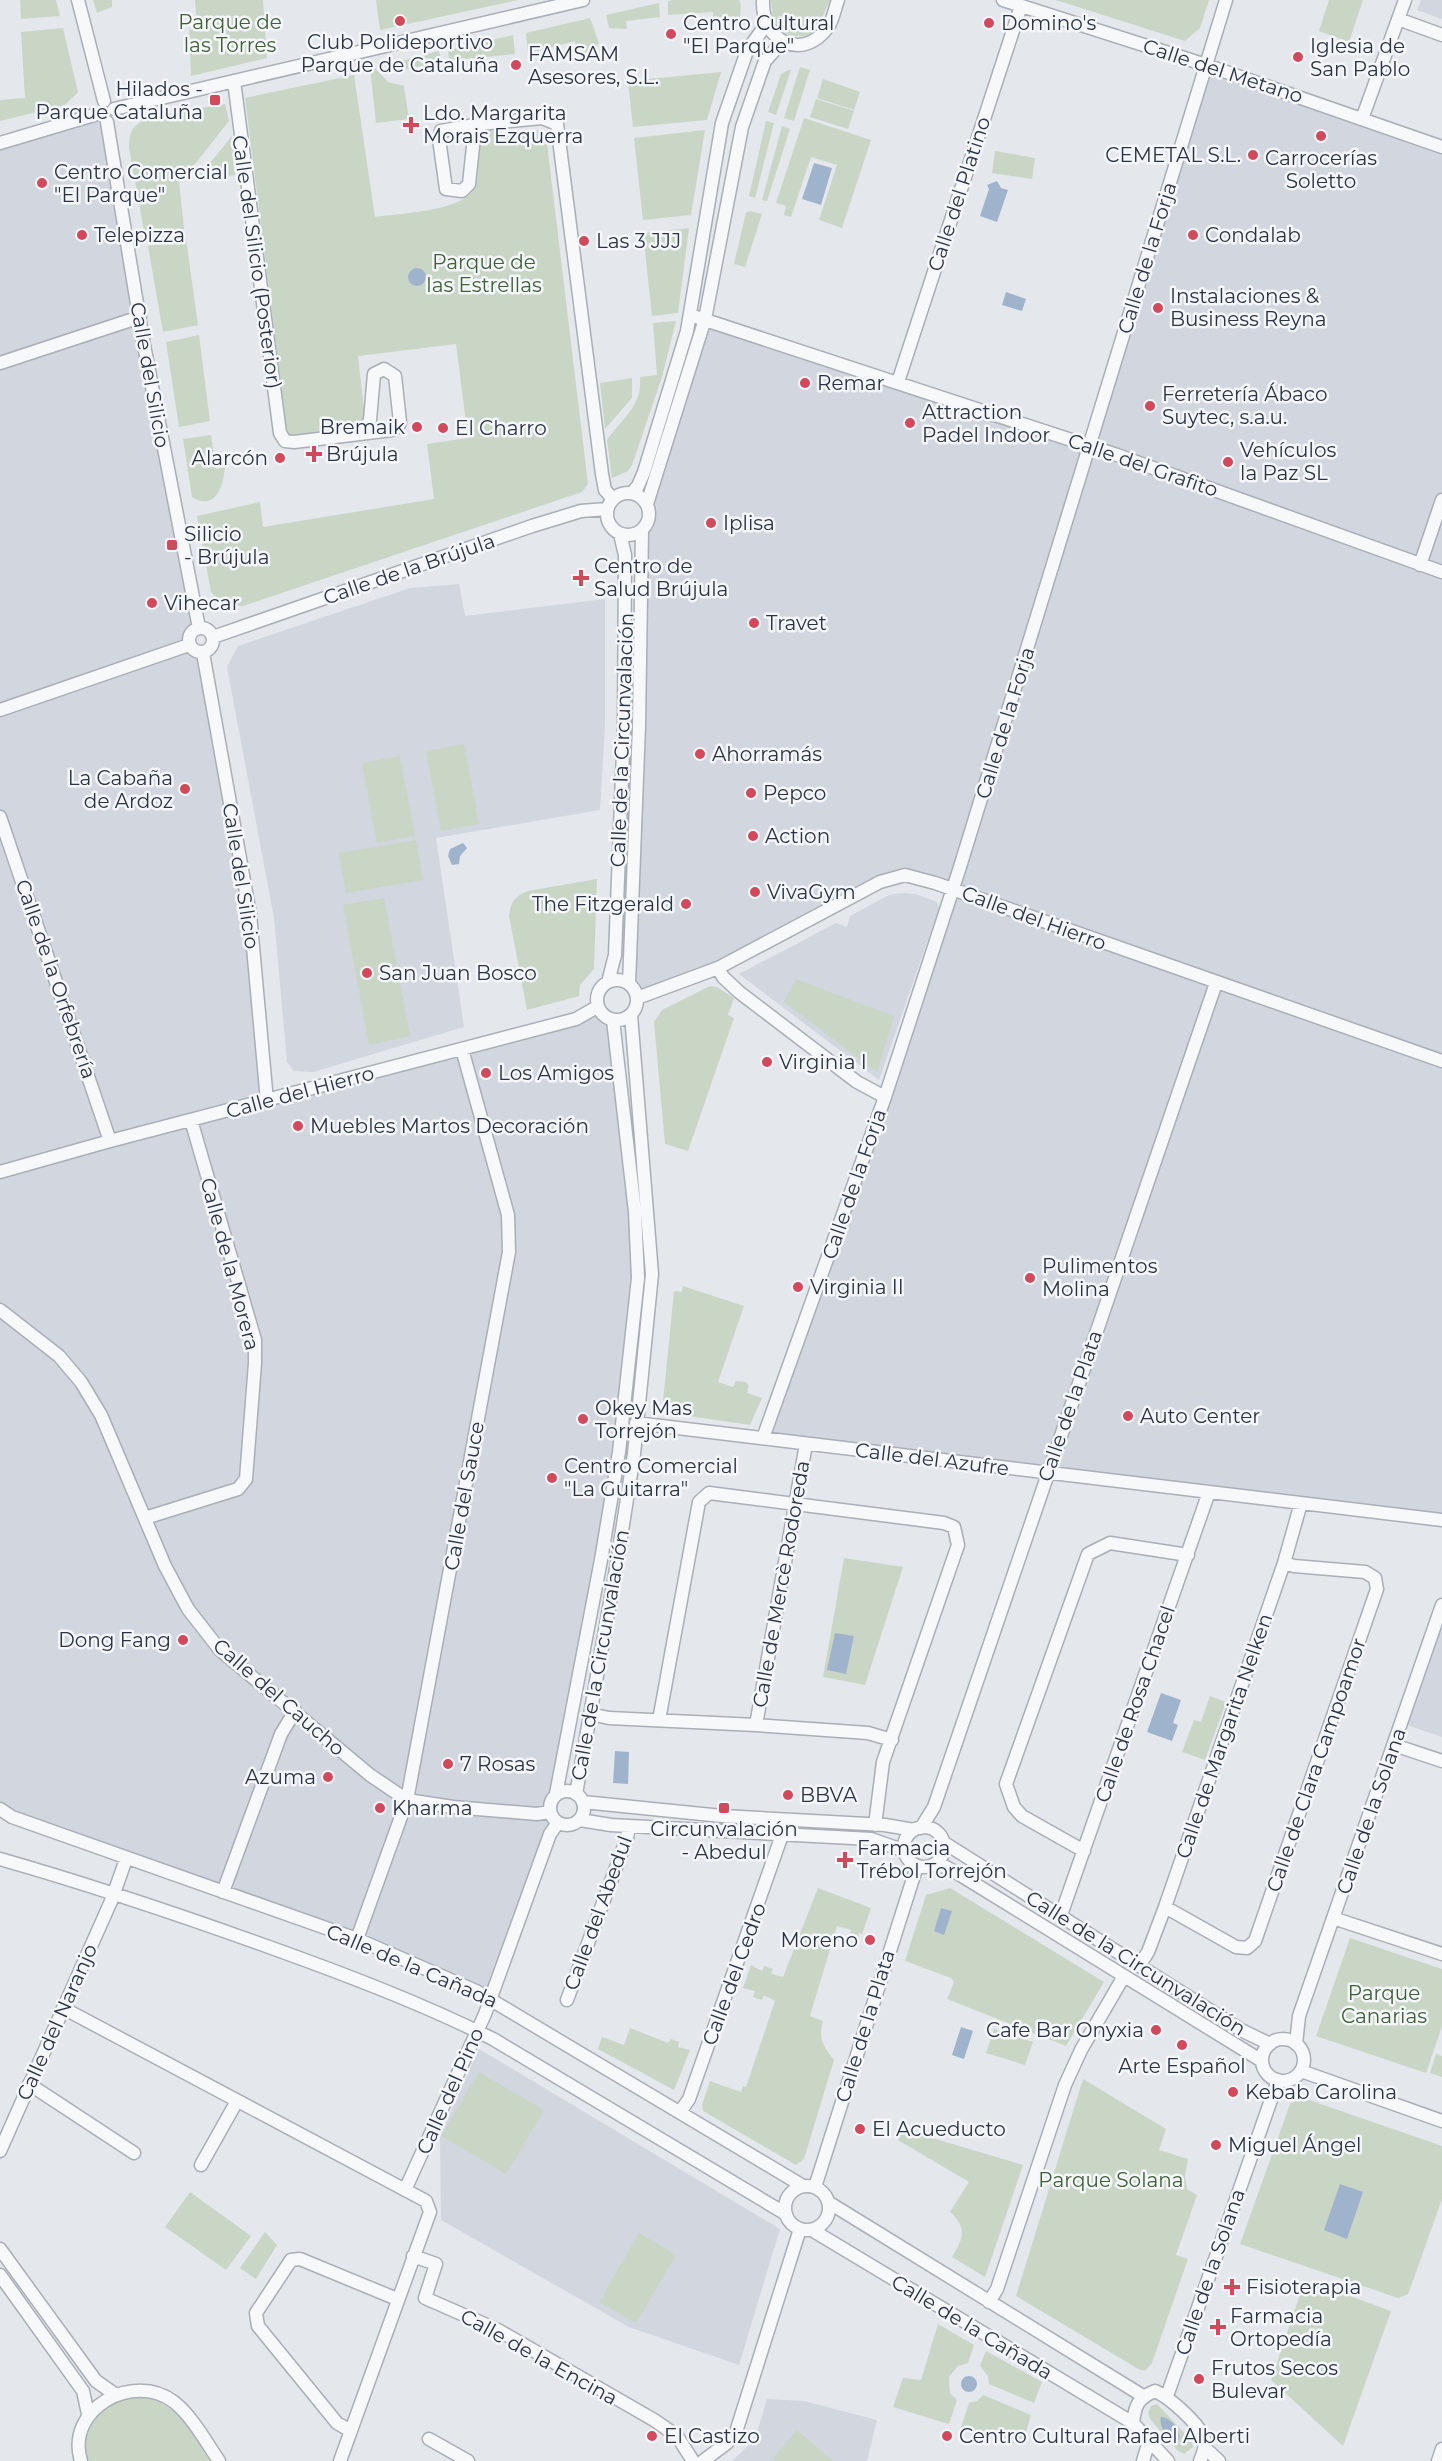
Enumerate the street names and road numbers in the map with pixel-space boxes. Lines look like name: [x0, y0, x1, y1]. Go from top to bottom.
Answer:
street label: Calle del Metano: [1140, 34, 1306, 108]
street label: Calle del Platino: [923, 114, 995, 274]
street label: Calle del Silicio (Posterior): [227, 134, 287, 390]
street label: Calle de la Forja: [1113, 179, 1181, 337]
street label: Calle del Silicio: [125, 300, 175, 450]
street label: Calle del Grafito: [1065, 428, 1221, 502]
street label: Calle de la Brújula: [320, 528, 498, 610]
street label: Calle de la Circunvalación: [606, 612, 638, 868]
street label: Calle de la Forja: [971, 644, 1039, 802]
street label: Calle del Silicio: [218, 801, 264, 951]
street label: Calle de la Orfebrería: [11, 876, 101, 1082]
street label: Calle del Hierro: [958, 881, 1110, 955]
street label: Calle del Hierro: [223, 1061, 377, 1123]
street label: Calle de la Forja: [817, 1106, 891, 1262]
street label: Calle de la Morera: [195, 1175, 265, 1353]
street label: Calle de la Plata: [1033, 1327, 1107, 1485]
street label: Calle del Sauce: [439, 1420, 489, 1572]
street label: Calle del Azufre: [854, 1438, 1010, 1480]
street label: Calle de Mercè Rodoreda: [747, 1459, 815, 1709]
street label: Calle de la Circunvalación: [566, 1528, 634, 1782]
street label: Calle de Rosa Chacel: [1090, 1602, 1180, 1806]
street label: Calle de Margarita Nelken: [1171, 1610, 1277, 1862]
street label: Calle del Caucho: [208, 1633, 350, 1761]
street label: Calle de Clara Campoamor: [1261, 1635, 1371, 1895]
street label: Calle de la Solana: [1331, 1725, 1411, 1897]
street label: Calle del Abedul: [559, 1833, 637, 1993]
street label: Calle de la Circunvalación: [1022, 1885, 1250, 2041]
street label: Calle del Cedro: [697, 1899, 771, 2049]
street label: Calle de la Cañada: [323, 1919, 501, 2013]
street label: Calle del Naranjo: [12, 1940, 102, 2104]
street label: Calle de la Plata: [830, 1947, 900, 2105]
street label: Calle del Pino: [411, 2024, 489, 2158]
street label: Calle de la Solana: [1170, 2186, 1250, 2358]
street label: Calle de la Cañada: [887, 2269, 1057, 2385]
street label: Calle de la Encina: [456, 2304, 622, 2410]

